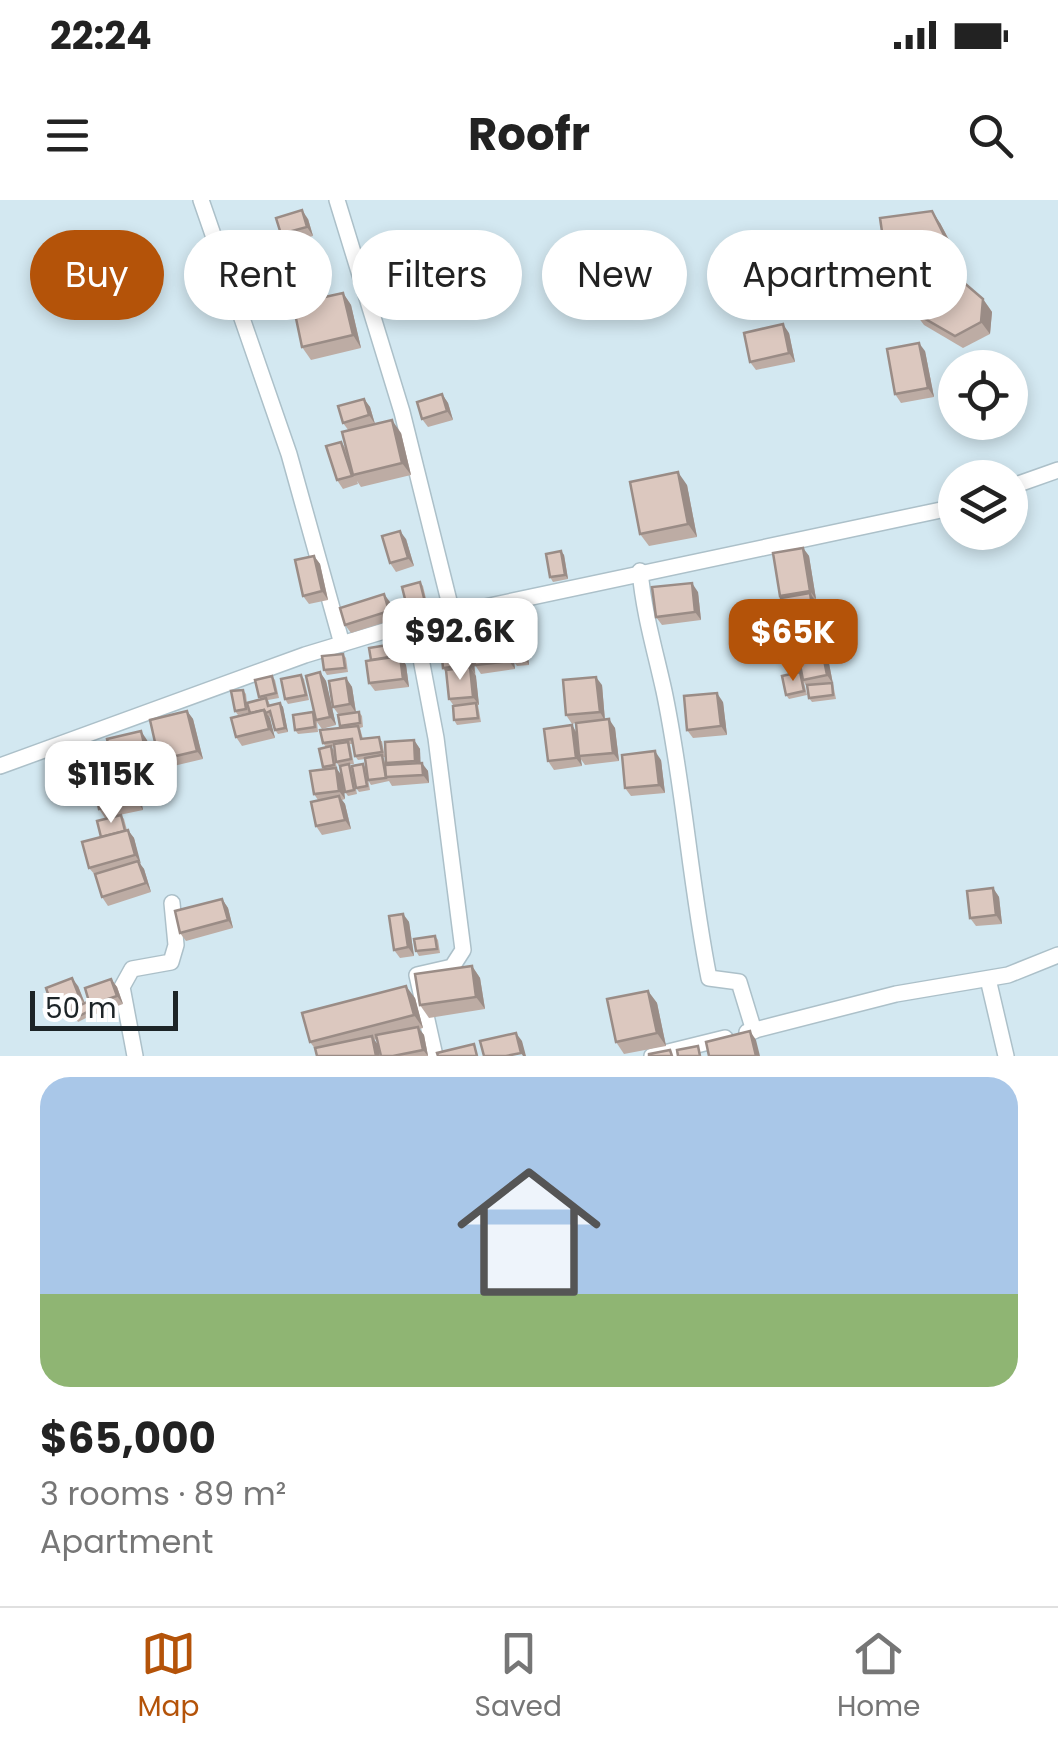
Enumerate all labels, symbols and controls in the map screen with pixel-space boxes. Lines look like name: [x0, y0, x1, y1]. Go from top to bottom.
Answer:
text: 22:24: [50, 9, 152, 62]
text: Roofr: [468, 103, 590, 166]
icon: menu: [40, 108, 95, 163]
icon: search: [963, 108, 1018, 163]
chip: Buy: [30, 230, 164, 320]
chip: Rent: [184, 230, 332, 320]
chip: Filters: [352, 230, 522, 320]
chip: New: [542, 230, 687, 320]
chip: Apartment: [707, 230, 967, 320]
map controls: [938, 350, 1028, 550]
button: locate: [938, 350, 1028, 440]
button: layers: [938, 460, 1028, 550]
pin: $92.6K: [379, 598, 541, 683]
pin: $65K: [734, 599, 852, 684]
text: $92.6K: [405, 608, 515, 653]
text: $65K: [751, 609, 835, 654]
pin: $115K: [41, 741, 181, 826]
text: $115K: [67, 751, 155, 796]
scale bar: [30, 986, 178, 1030]
text: 50 m: [45, 989, 116, 1028]
icon: home: [439, 1142, 619, 1322]
text: $65,000: [40, 1409, 216, 1468]
text: 3 rooms · 89 m²: [40, 1471, 286, 1516]
text: Apartment: [40, 1519, 213, 1564]
tab: Map: [138, 1626, 199, 1728]
tab: Saved: [475, 1626, 562, 1728]
tab: Home: [837, 1626, 920, 1728]

